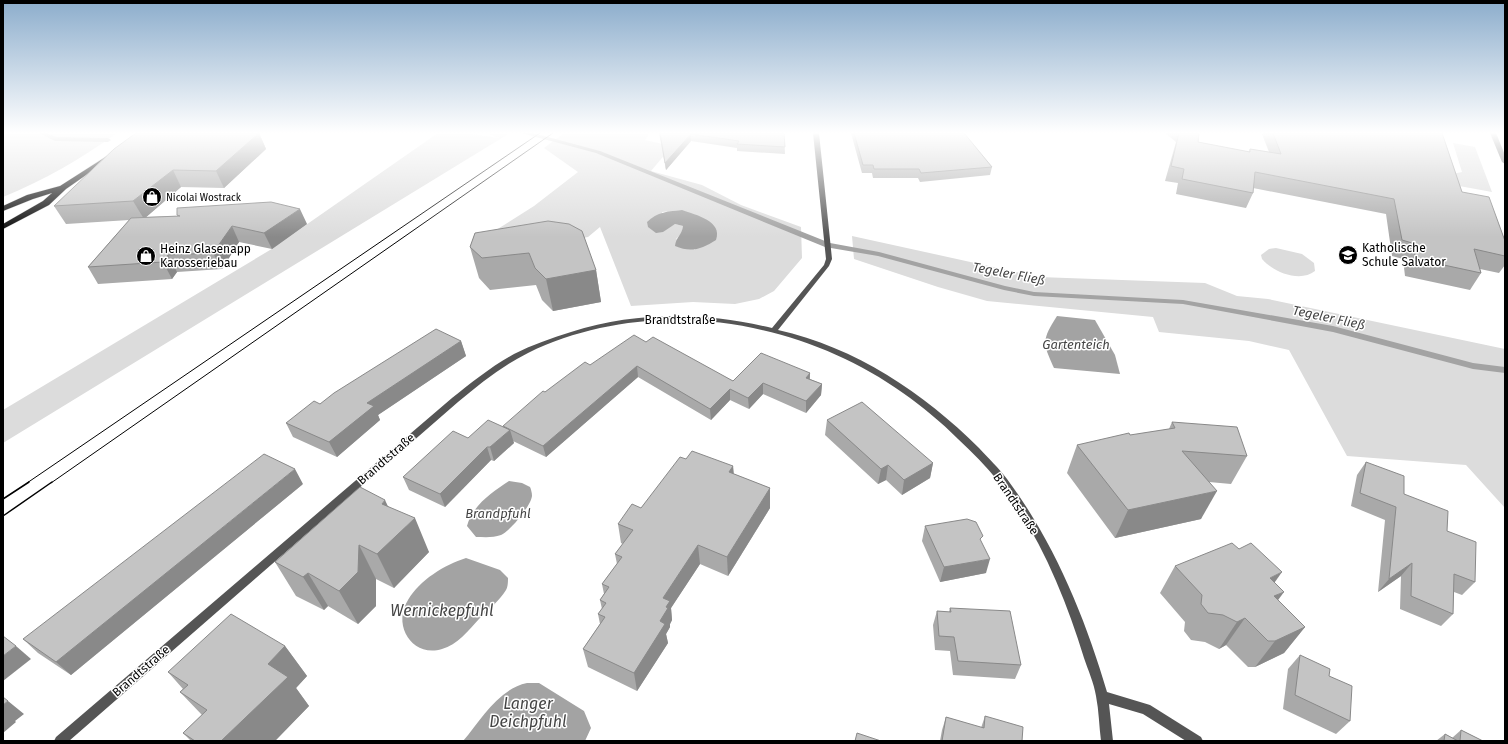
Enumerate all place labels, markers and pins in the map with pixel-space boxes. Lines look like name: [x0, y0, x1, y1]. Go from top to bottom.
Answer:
shop icon: Nicolai Wostrack: [141, 186, 163, 208]
place label: Nicolai Wostrack: [166, 192, 242, 204]
place label: Katholische Schule Salvator: [1362, 241, 1446, 269]
place label: Heinz Glasenapp Karosseriebau: [160, 242, 251, 270]
school or university icon: Katholische Schule Salvator: [1337, 244, 1359, 266]
shop icon: Heinz Glasenapp Karosseriebau: [135, 245, 157, 267]

